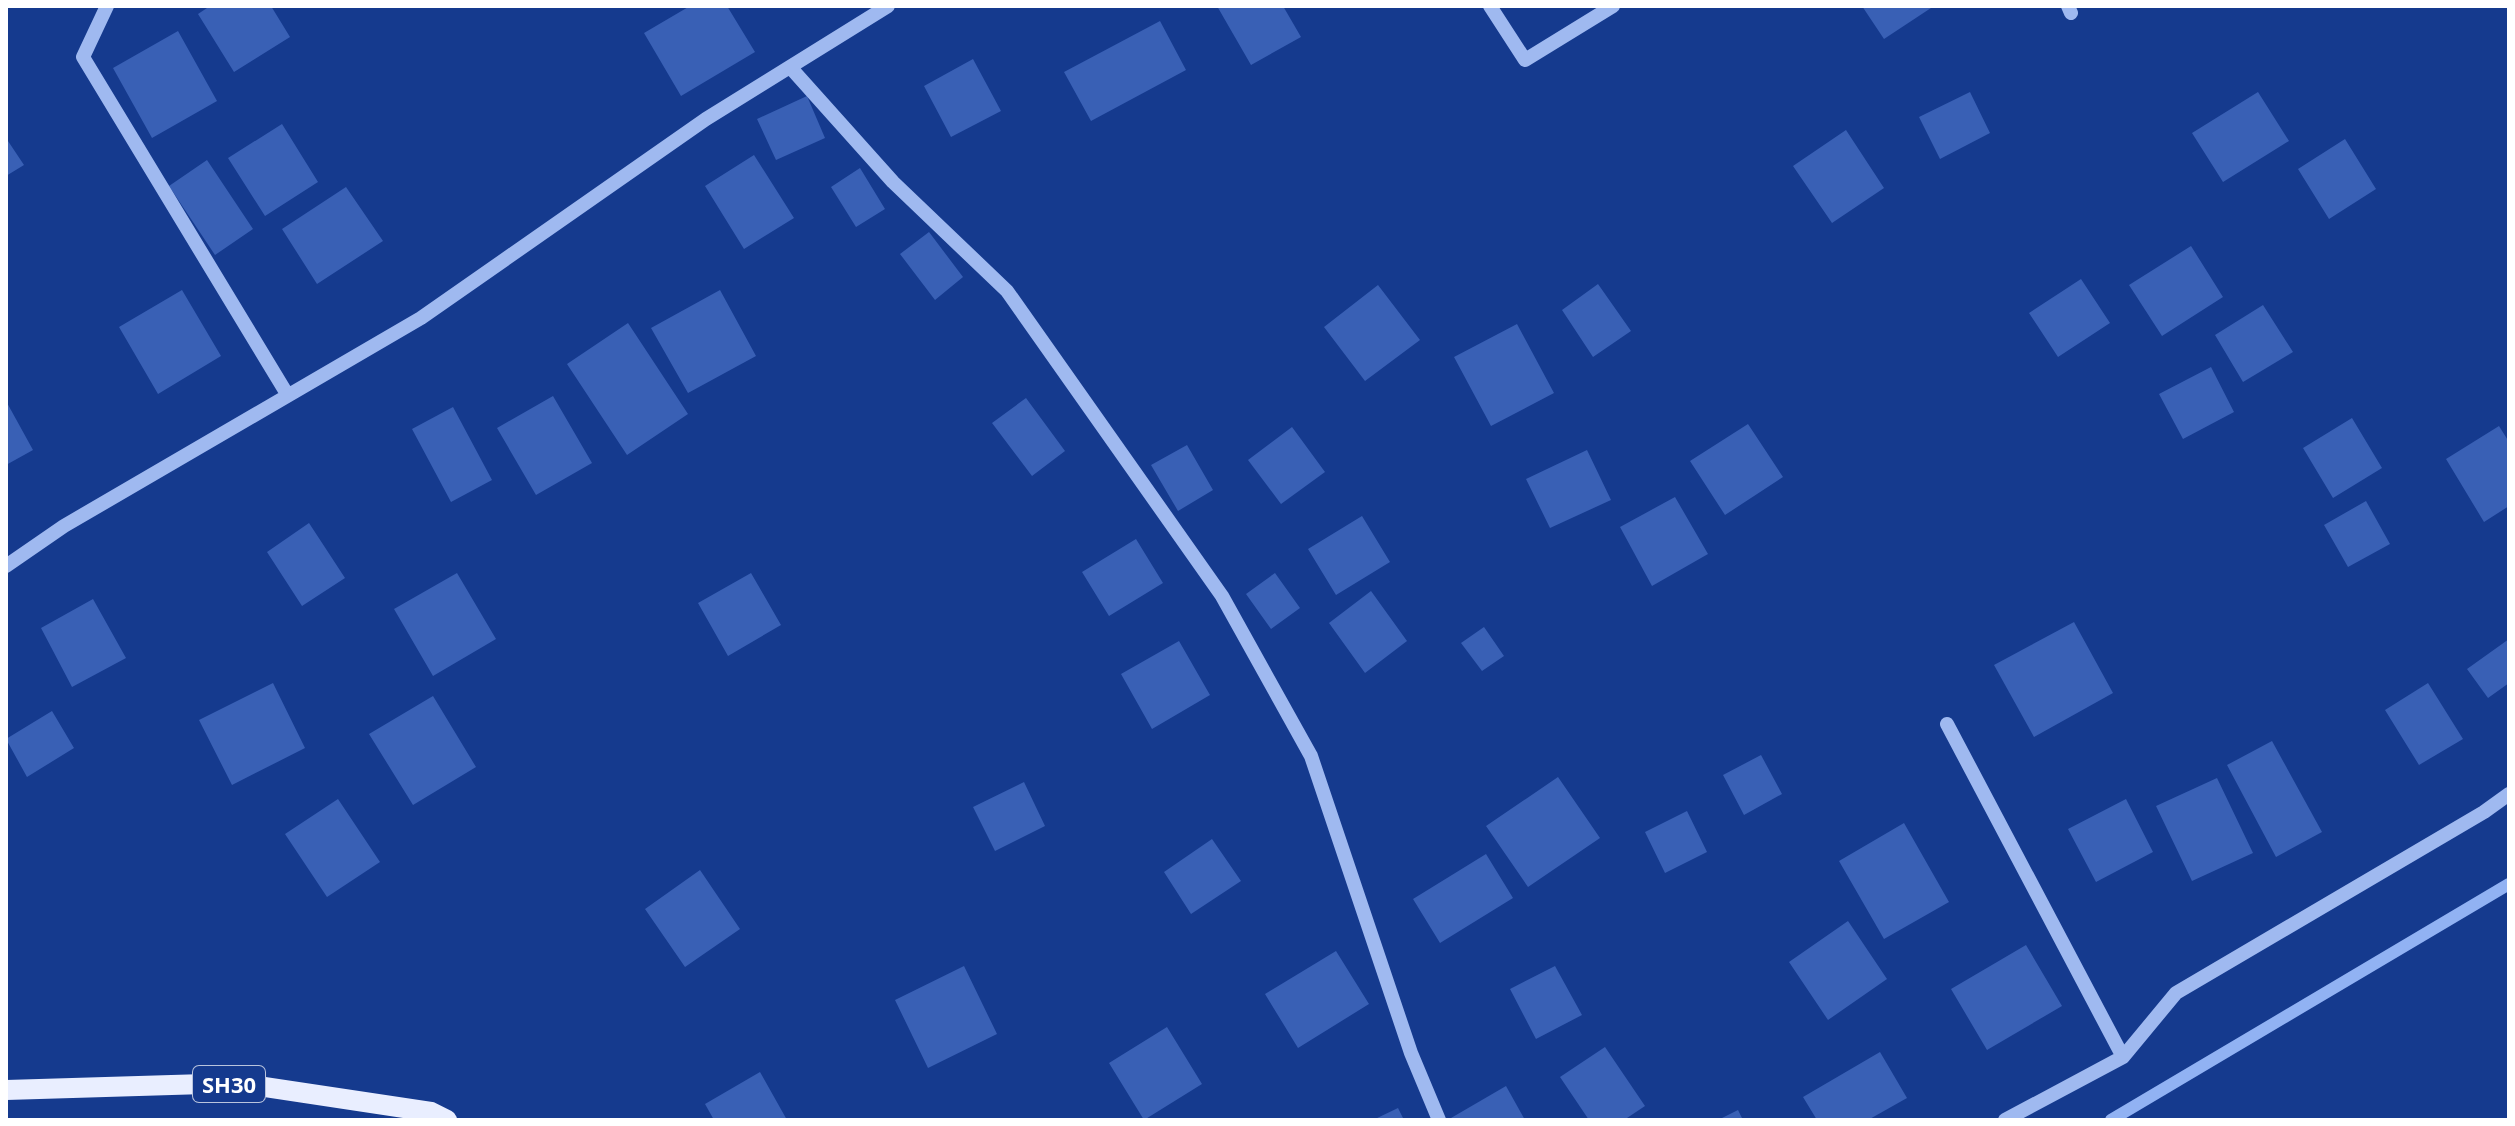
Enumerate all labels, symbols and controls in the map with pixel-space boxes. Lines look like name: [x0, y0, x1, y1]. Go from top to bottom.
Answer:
road number: SH30: [193, 1066, 265, 1102]

